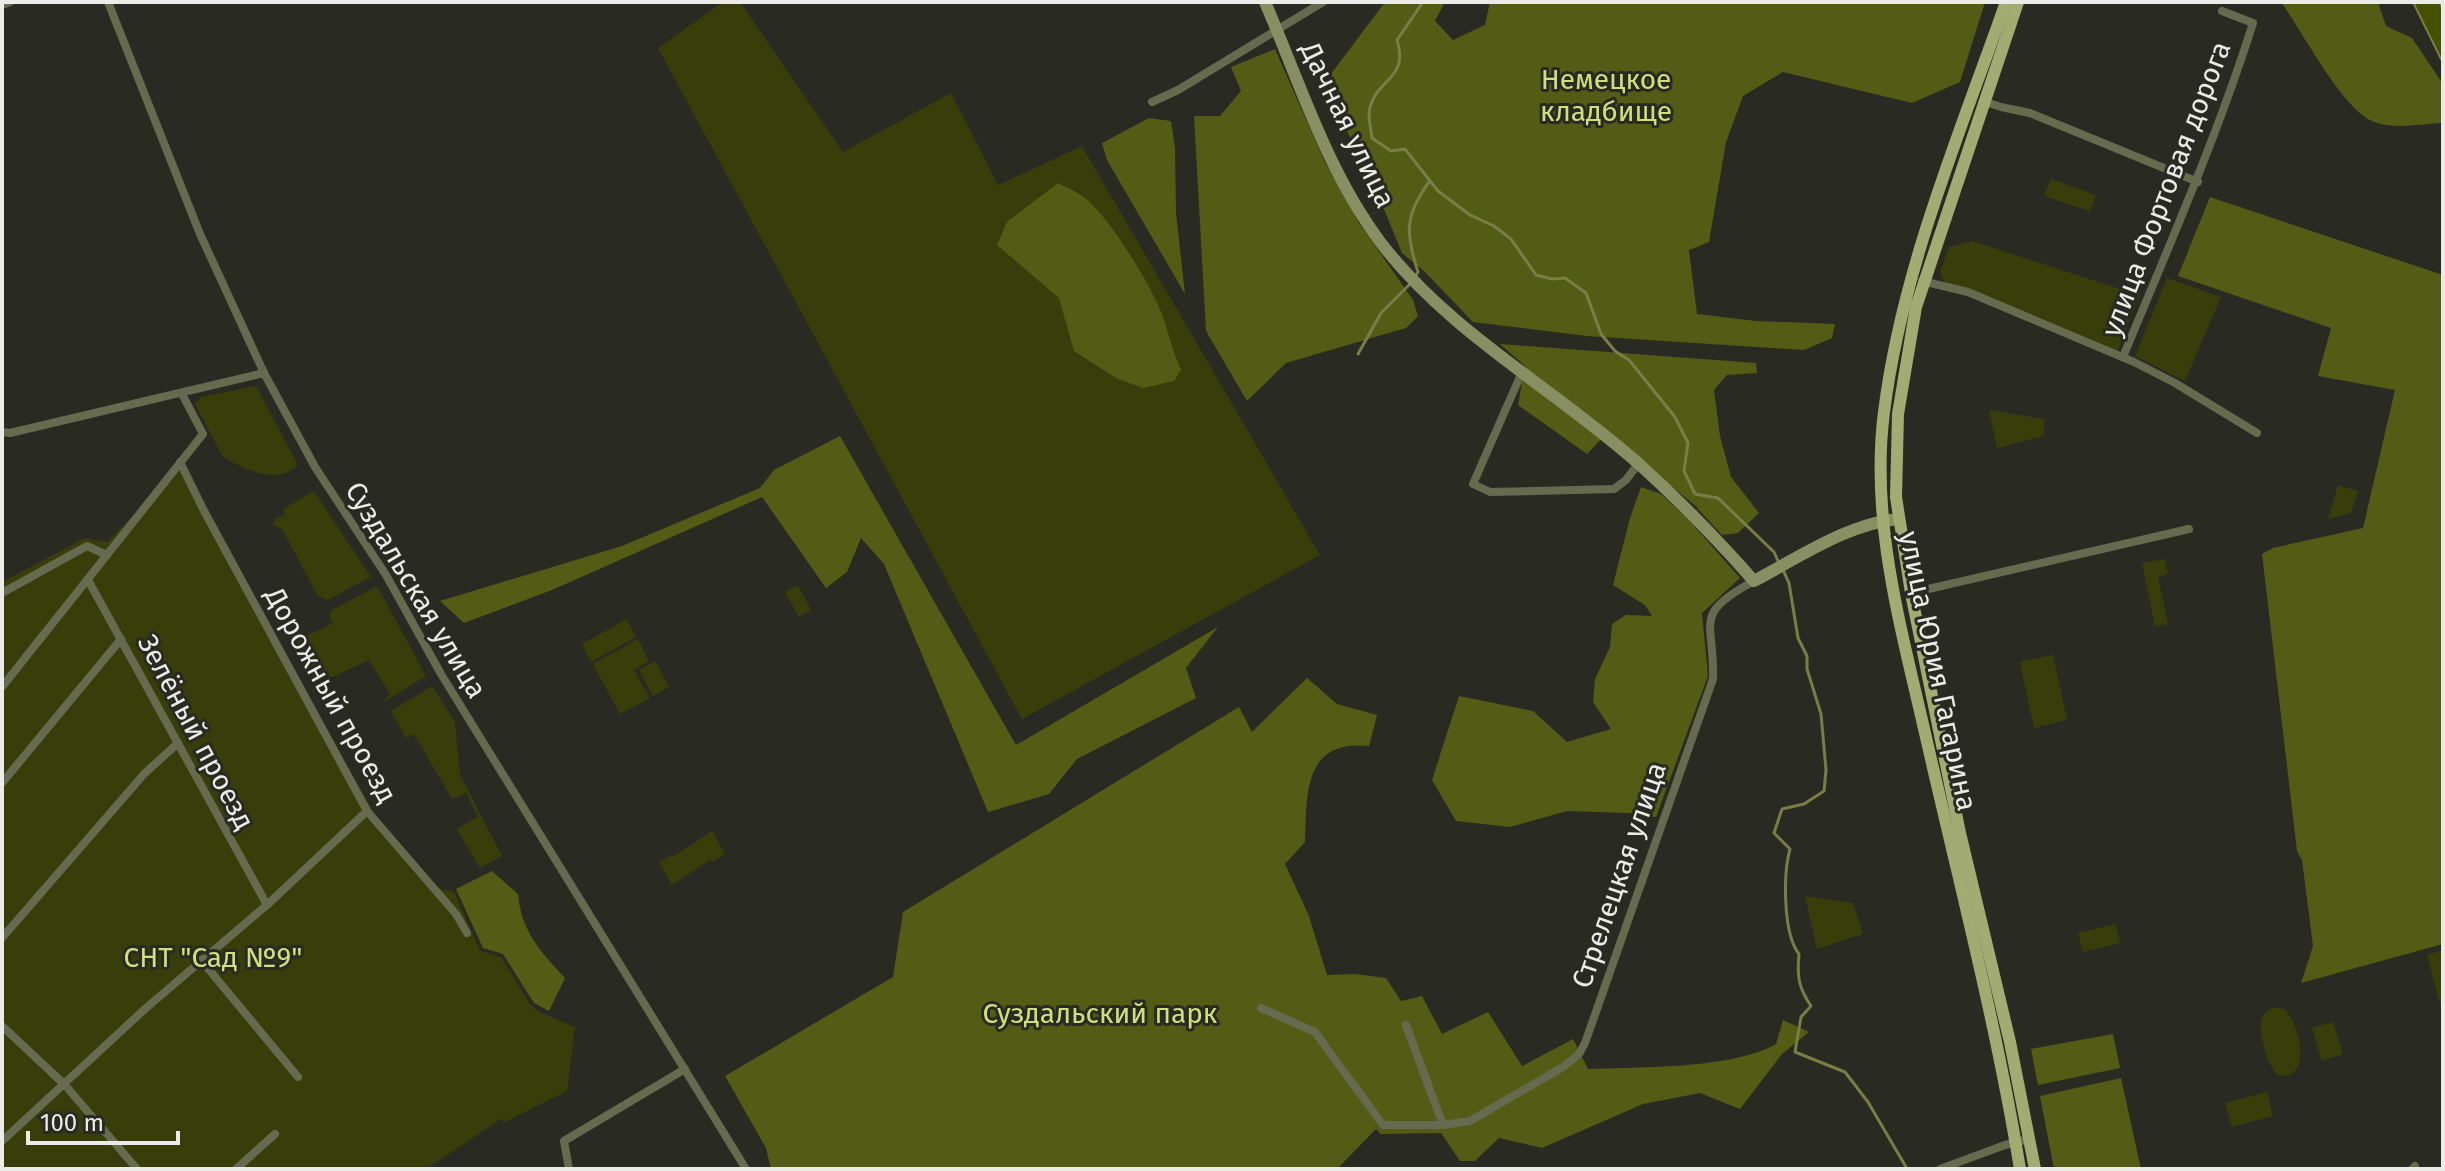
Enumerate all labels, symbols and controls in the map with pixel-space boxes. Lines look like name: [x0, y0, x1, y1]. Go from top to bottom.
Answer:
street label: Дачная улица: [1293, 36, 1402, 213]
street label: улица Фортовая дорога: [2094, 37, 2238, 341]
park label: Немецкое кладбище: [1540, 63, 1672, 128]
street label: Суздальская улица: [338, 476, 494, 704]
street label: улица Юрия Гагарина: [1892, 528, 1984, 814]
street label: Дорожный проезд: [258, 581, 404, 808]
street label: Зелёный проезд: [131, 629, 261, 835]
street label: Стрелецкая улица: [1565, 758, 1673, 992]
park label: СНТ "Сад №9": [124, 941, 302, 974]
park label: Суздальский парк: [983, 997, 1218, 1030]
scale bar: [28, 1095, 178, 1145]
text: 100 m: [40, 1109, 104, 1137]

